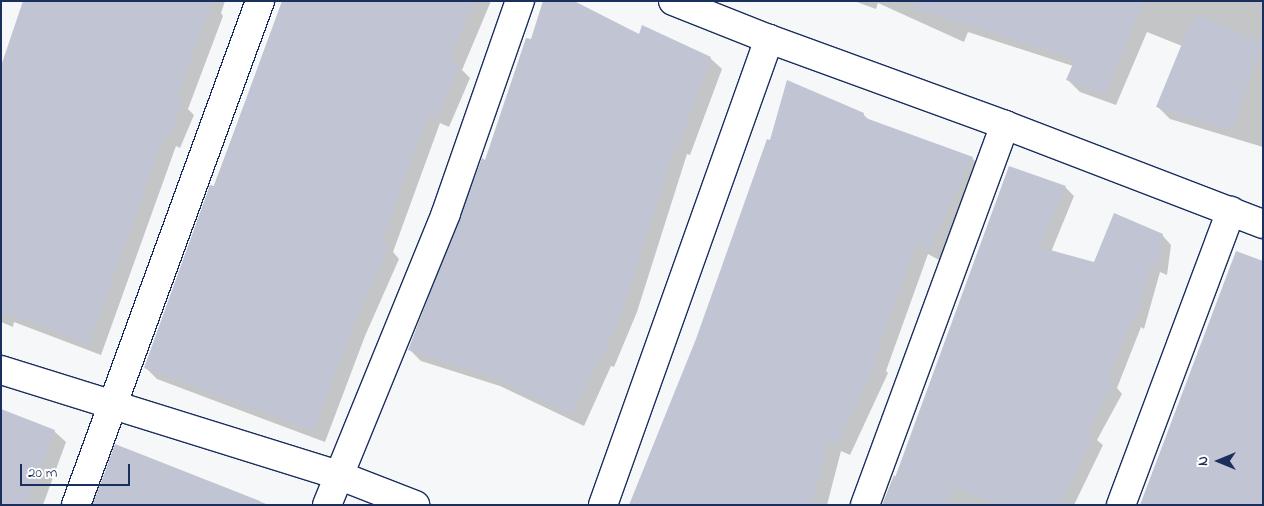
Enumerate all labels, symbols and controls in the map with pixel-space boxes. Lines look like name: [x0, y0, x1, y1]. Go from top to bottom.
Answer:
north arrow: [1194, 436, 1244, 486]
scale bar: [22, 454, 132, 486]
text: N: [1193, 456, 1214, 466]
text: 20 m: [28, 462, 57, 484]

